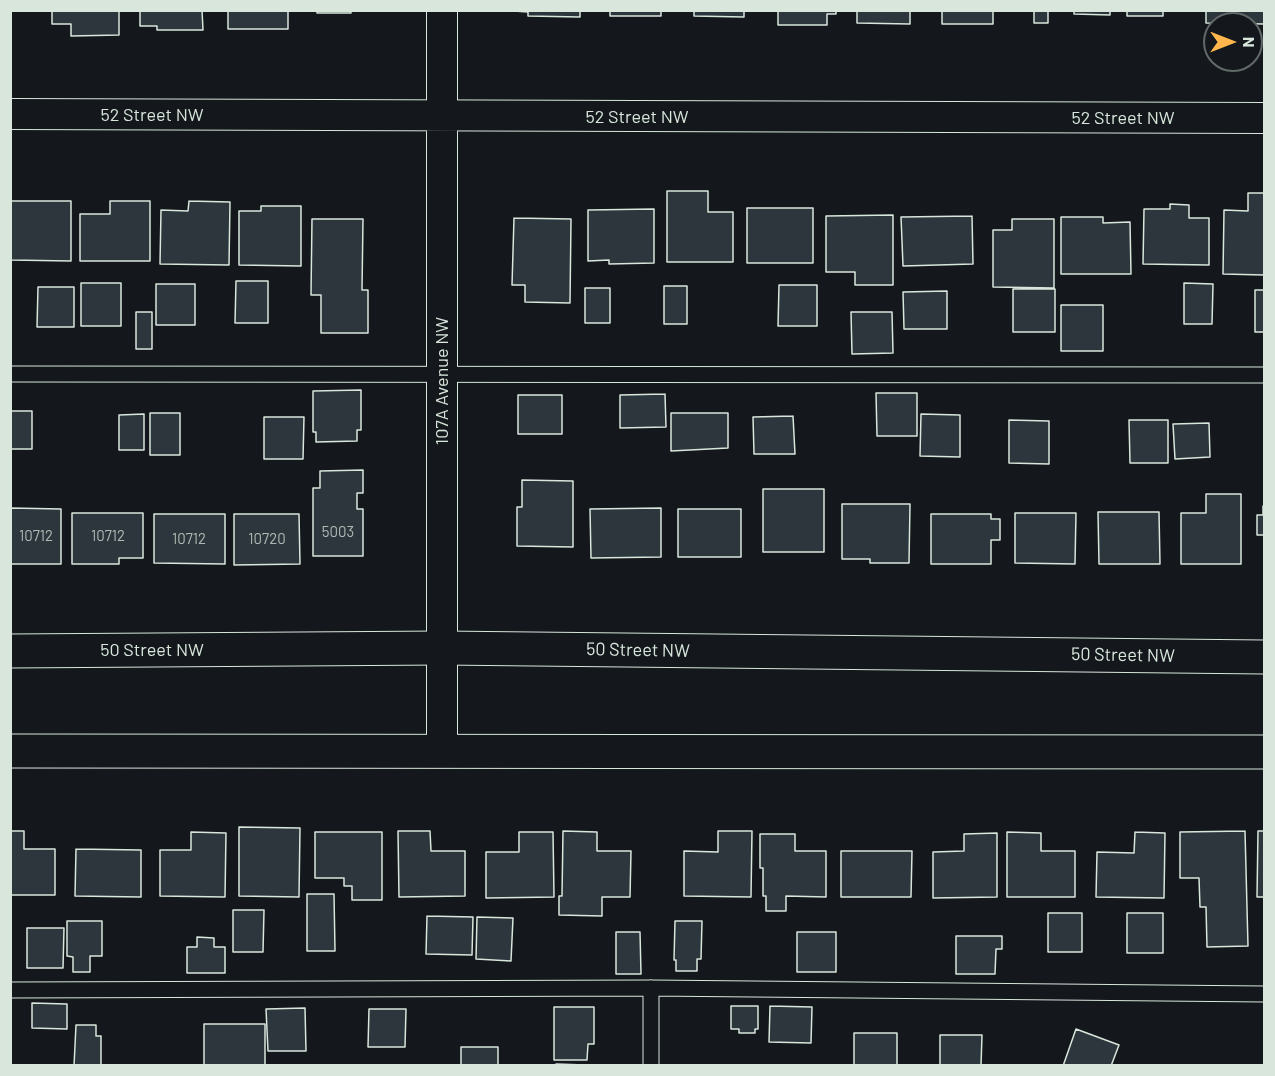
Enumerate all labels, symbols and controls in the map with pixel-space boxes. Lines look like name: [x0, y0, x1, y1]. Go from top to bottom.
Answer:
north arrow: [1203, 12, 1263, 72]
text: N: [1240, 37, 1259, 47]
street label: 52 Street NW: [100, 104, 204, 126]
street label: 52 Street NW: [585, 106, 689, 128]
street label: 52 Street NW: [1071, 107, 1175, 129]
street label: 107A Avenue NW: [431, 317, 453, 445]
house number: 5003: [322, 523, 354, 541]
house number: 10712: [19, 527, 53, 545]
house number: 10712: [91, 527, 125, 545]
house number: 10712: [172, 530, 206, 548]
house number: 10720: [248, 530, 286, 548]
street label: 50 Street NW: [586, 638, 690, 662]
street label: 50 Street NW: [100, 639, 204, 661]
street label: 50 Street NW: [1071, 643, 1175, 667]

